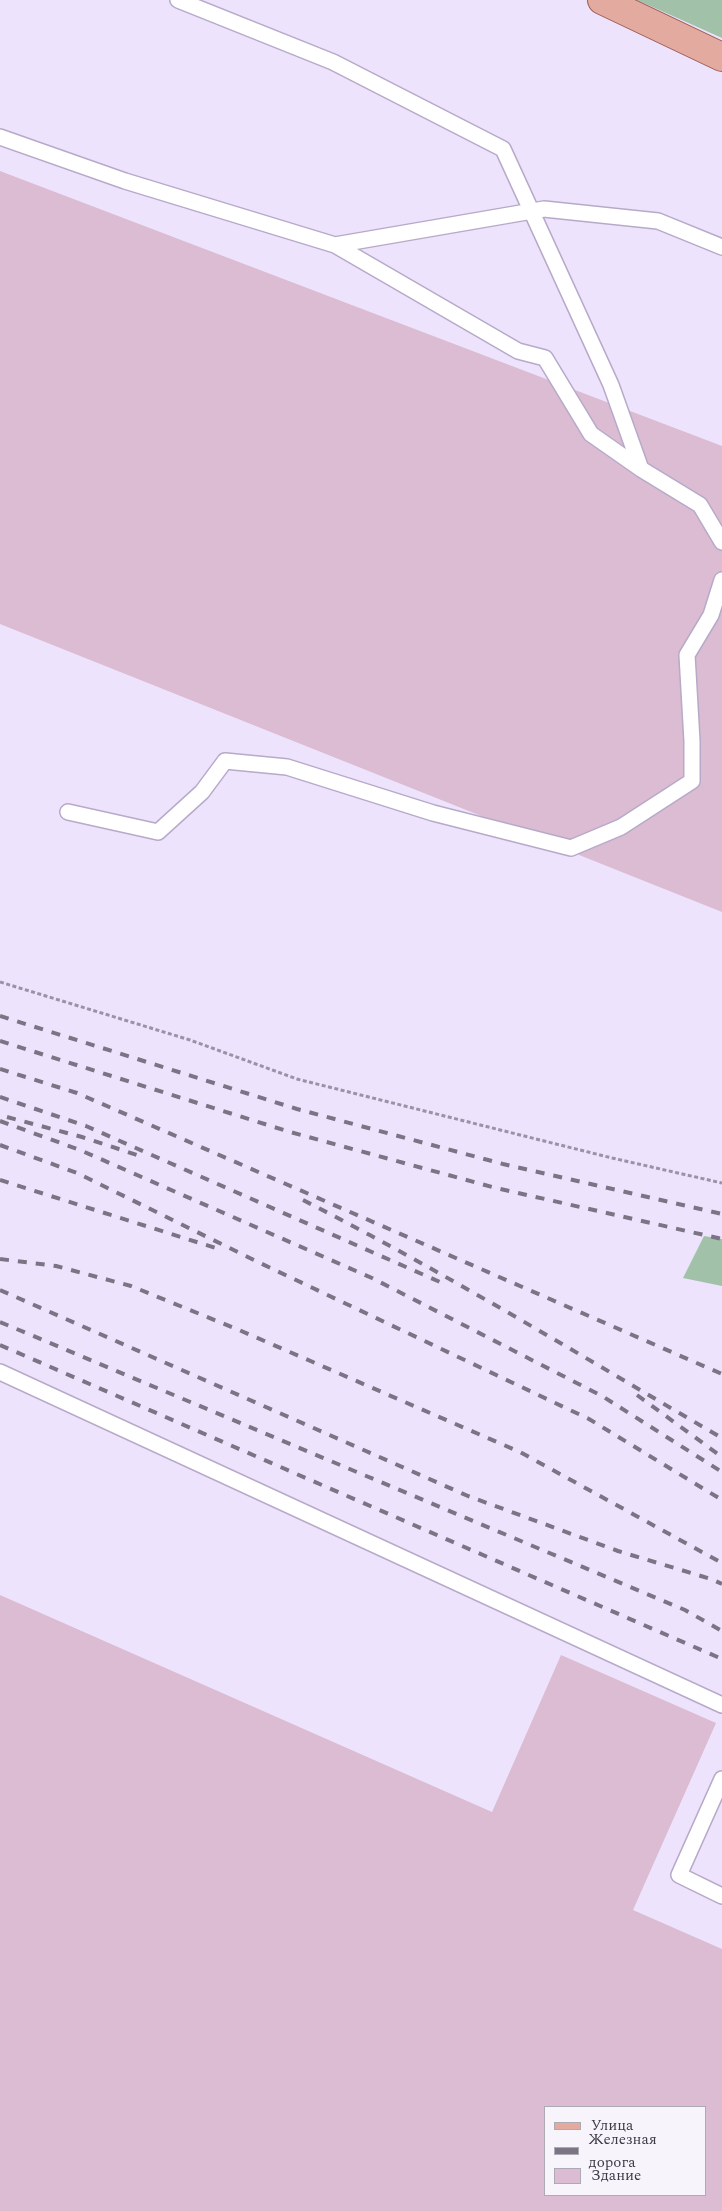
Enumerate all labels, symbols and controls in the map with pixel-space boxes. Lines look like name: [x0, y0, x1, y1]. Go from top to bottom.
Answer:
legend: [544, 2106, 707, 2196]
text: Улица: [591, 2114, 633, 2137]
text: Железная дорога: [589, 2128, 657, 2174]
text: Здание: [591, 2164, 641, 2187]

